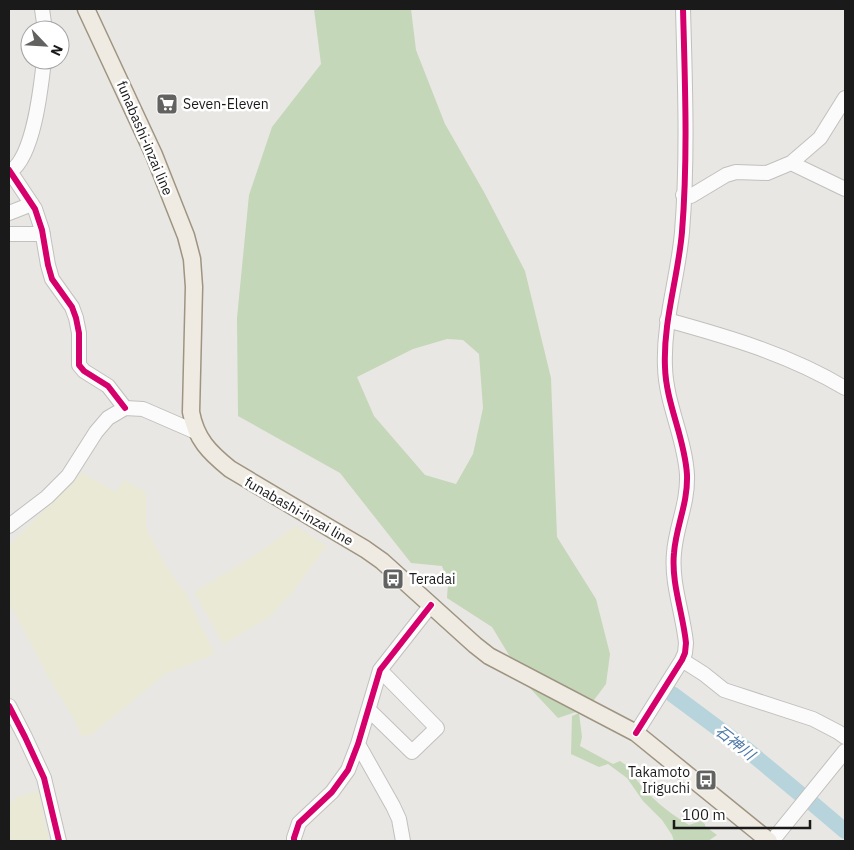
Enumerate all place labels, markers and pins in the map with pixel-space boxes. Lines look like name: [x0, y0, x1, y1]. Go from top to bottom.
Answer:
supermarket icon: Seven-Eleven: [155, 92, 179, 116]
place label: Seven-Eleven: [183, 95, 269, 113]
bus stop icon: Teradai: [381, 567, 405, 591]
place label: Teradai: [409, 570, 455, 588]
place label: Takamoto Iriguchi: [628, 763, 690, 797]
bus stop icon: Takamoto Iriguchi: [694, 768, 718, 792]

